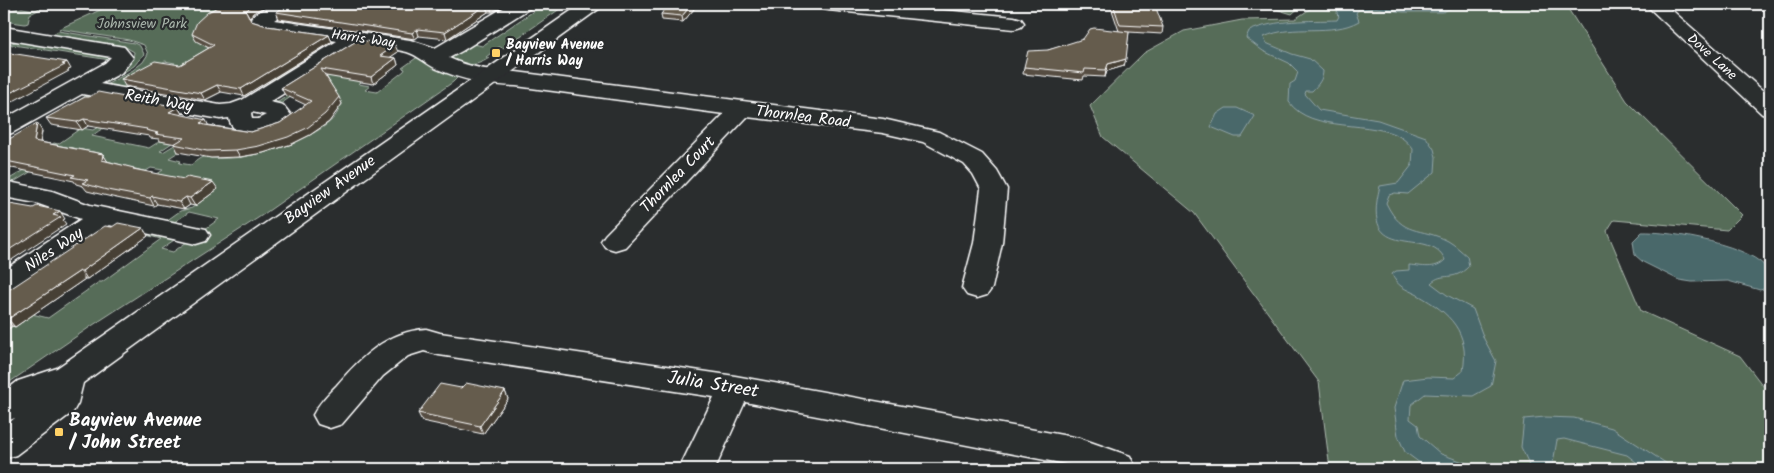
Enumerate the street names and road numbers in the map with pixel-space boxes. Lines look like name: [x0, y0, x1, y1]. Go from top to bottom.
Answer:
street label: Harris Way: [330, 24, 397, 54]
street label: Dove Lane: [1682, 28, 1743, 86]
street label: Reith Way: [123, 83, 196, 119]
street label: Thornlea Road: [754, 99, 853, 135]
street label: Thornlea Court: [635, 130, 722, 219]
street label: Bayview Avenue: [279, 149, 381, 231]
street label: Niles Way: [19, 221, 89, 279]
street label: Julia Street: [665, 363, 761, 407]

